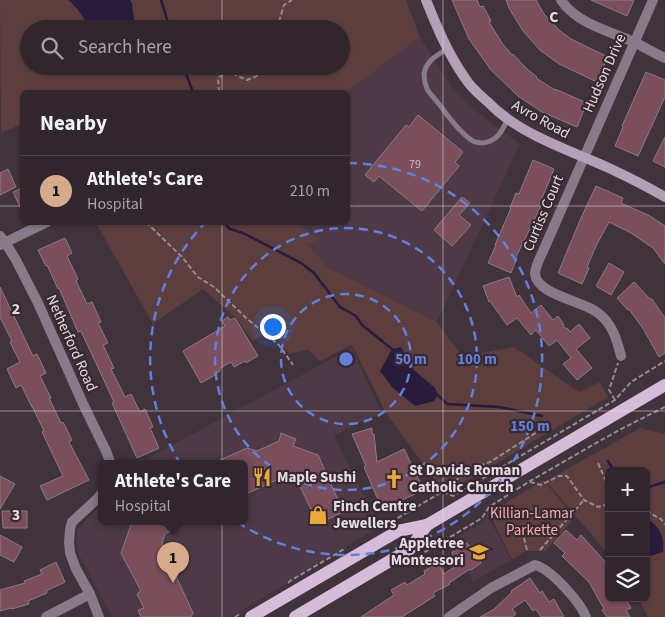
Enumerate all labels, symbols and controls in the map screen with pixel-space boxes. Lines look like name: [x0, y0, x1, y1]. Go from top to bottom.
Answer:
text: C: [549, 6, 559, 28]
search box: [20, 20, 350, 75]
street label: Hudson Drive: [578, 30, 631, 116]
icon: search: [38, 34, 66, 62]
text: Search here: [78, 34, 172, 61]
street label: Avro Road: [508, 95, 574, 144]
text: Nearby: [40, 108, 107, 138]
house number: 79: [409, 156, 421, 173]
text: Athlete's Care: [87, 166, 203, 193]
street label: Curtiss Court: [518, 172, 569, 255]
text: 1: [52, 180, 60, 202]
text: 210 m: [290, 180, 330, 202]
text: Hospital: [87, 193, 143, 215]
street label: Netherford Road: [41, 292, 102, 395]
text: 2: [12, 298, 20, 320]
your location: [260, 314, 286, 340]
text: 50 m: [395, 349, 427, 370]
text: 100 m: [457, 349, 497, 370]
centre of rings: [337, 350, 355, 368]
text: 150 m: [510, 416, 550, 437]
popup: [98, 460, 248, 525]
place label: St Davids Roman Catholic Church: [409, 460, 520, 498]
restaurant icon: Maple Sushi: [251, 466, 273, 488]
place label: Maple Sushi: [277, 467, 356, 488]
map controls: [605, 467, 650, 602]
button: +: [605, 467, 650, 512]
text: Athlete's Care: [115, 468, 231, 495]
church icon: St Davids Roman Catholic Church: [383, 468, 405, 490]
text: Hospital: [115, 495, 171, 517]
place label: Finch Centre Jewellers: [333, 496, 417, 534]
park label: Killian-Lamar Parkette: [490, 503, 575, 541]
text: 3: [12, 504, 20, 526]
shop icon: Finch Centre Jewellers: [307, 504, 329, 526]
button: −: [605, 512, 650, 557]
place label: Appletree Montessori: [391, 533, 464, 571]
school or university icon: Appletree Montessori: [468, 541, 490, 563]
pin: 1: [157, 542, 189, 583]
button: layers: [605, 557, 650, 602]

